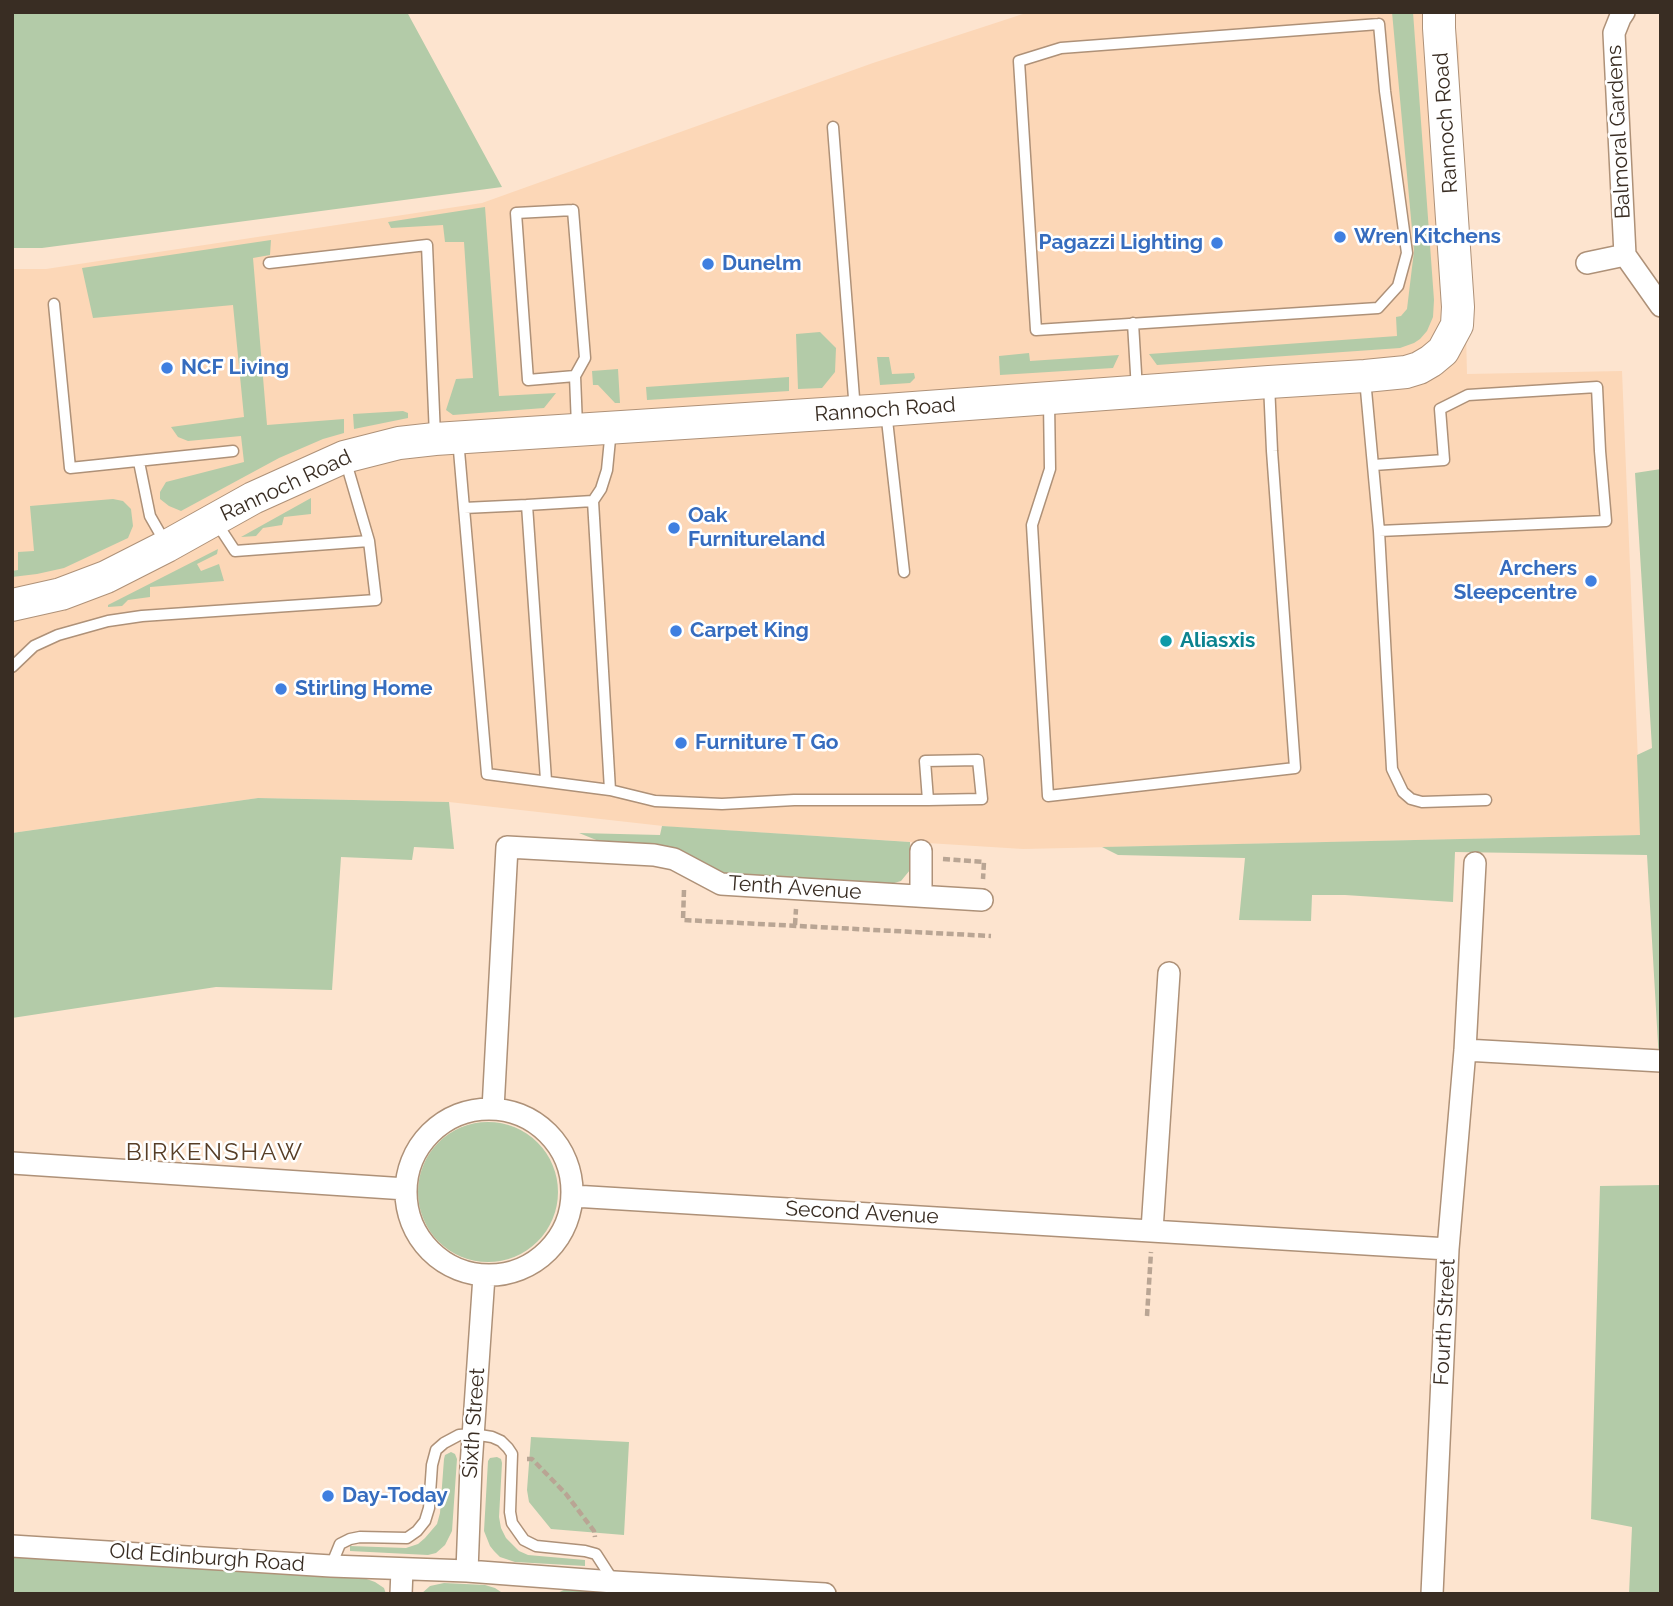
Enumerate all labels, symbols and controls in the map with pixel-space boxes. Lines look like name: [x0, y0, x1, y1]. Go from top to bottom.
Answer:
street label: Balmoral Gardens: [1602, 44, 1636, 220]
street label: Rannoch Road: [1428, 52, 1464, 194]
place label: Wren Kitchens: [1354, 224, 1501, 250]
marker: Wren Kitchens: [1332, 229, 1348, 245]
place label: Pagazzi Lighting: [1039, 230, 1203, 256]
marker: Pagazzi Lighting: [1209, 235, 1225, 251]
place label: Dunelm: [722, 251, 801, 277]
marker: Dunelm: [700, 256, 716, 272]
place label: NCF Living: [181, 355, 289, 381]
marker: NCF Living: [159, 360, 175, 376]
street label: Rannoch Road: [814, 392, 956, 428]
street label: Rannoch Road: [217, 445, 355, 527]
place label: Oak Furnitureland: [688, 503, 825, 553]
marker: Oak Furnitureland: [666, 520, 682, 536]
place label: Archers Sleepcentre: [1453, 556, 1577, 606]
marker: Archers Sleepcentre: [1583, 573, 1599, 589]
place label: Carpet King: [690, 618, 809, 644]
marker: Carpet King: [668, 623, 684, 639]
place label: Aliasxis: [1180, 628, 1255, 654]
marker: Aliasxis: [1158, 633, 1174, 649]
place label: Stirling Home: [295, 676, 433, 702]
marker: Stirling Home: [273, 681, 289, 697]
place label: Furniture T Go: [695, 730, 838, 756]
marker: Furniture T Go: [673, 735, 689, 751]
street label: Tenth Avenue: [728, 871, 862, 905]
district label: BIRKENSHAW: [127, 1139, 303, 1167]
street label: Second Avenue: [785, 1196, 939, 1230]
street label: Fourth Street: [1429, 1258, 1461, 1386]
street label: Sixth Street: [458, 1367, 490, 1479]
place label: Day-Today: [342, 1483, 448, 1509]
marker: Day-Today: [320, 1488, 336, 1504]
street label: Old Edinburgh Road: [109, 1539, 305, 1577]

